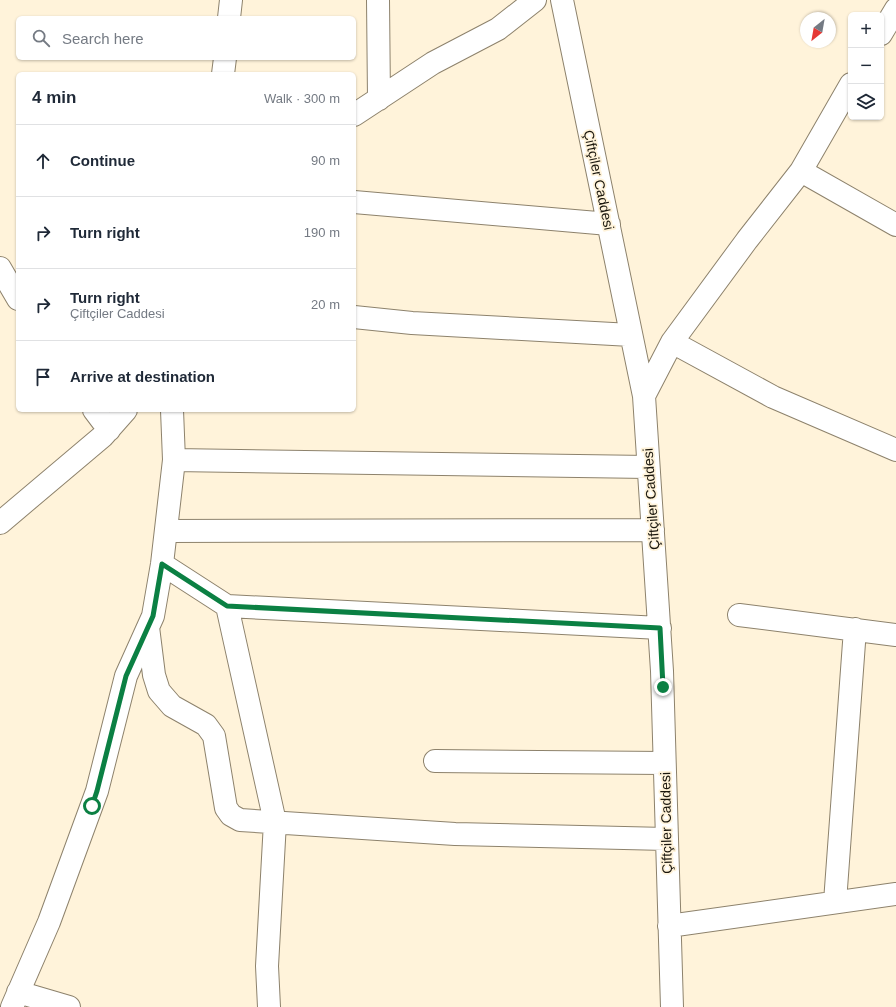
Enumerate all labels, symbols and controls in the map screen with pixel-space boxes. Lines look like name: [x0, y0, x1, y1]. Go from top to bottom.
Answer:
north arrow: [800, 12, 836, 48]
map controls: [848, 12, 884, 120]
button: +: [848, 12, 884, 48]
search box: [16, 16, 356, 60]
icon: search: [30, 27, 52, 49]
text: Search here: [62, 30, 144, 47]
button: −: [848, 48, 884, 84]
button: layers: [848, 84, 884, 120]
text: 4 min: [32, 88, 76, 107]
text: Walk · 300 m: [264, 91, 340, 106]
street label: Çiftçiler Caddesi: [581, 128, 617, 232]
icon: ahead: [32, 150, 54, 172]
text: Continue: [70, 152, 135, 169]
text: 90 m: [311, 153, 340, 168]
icon: right: [32, 222, 54, 244]
text: Turn right: [70, 224, 140, 241]
text: 190 m: [304, 225, 340, 240]
text: Turn right: [70, 289, 140, 306]
icon: right: [32, 294, 54, 316]
text: 20 m: [311, 297, 340, 312]
text: Çiftçiler Caddesi: [70, 306, 165, 321]
icon: arrive: [32, 366, 54, 388]
text: Arrive at destination: [70, 368, 215, 385]
street label: Çiftçiler Caddesi: [639, 448, 663, 550]
route end: [654, 678, 672, 696]
street label: Çiftçiler Caddesi: [657, 772, 675, 874]
route start: [83, 797, 101, 815]

